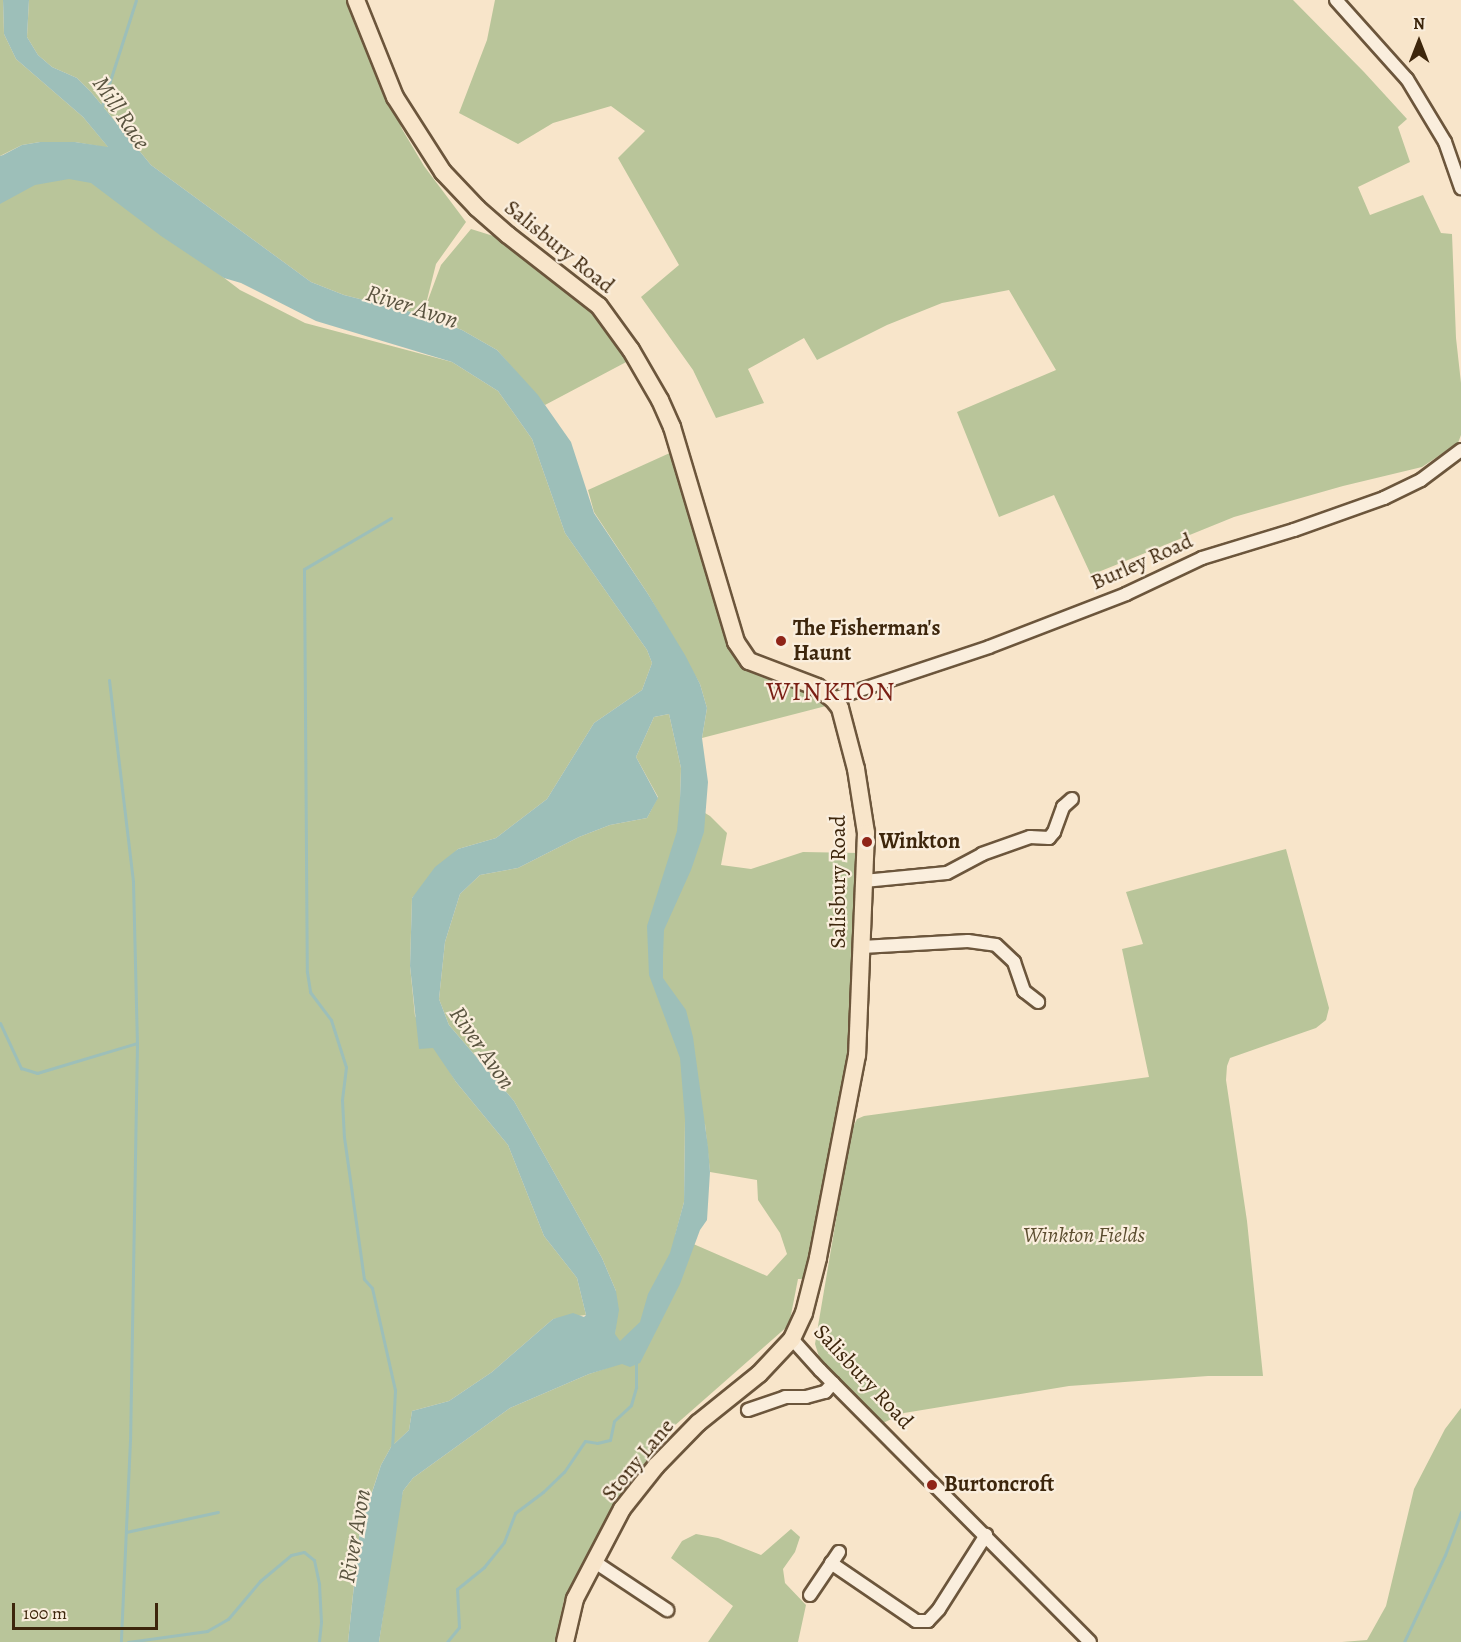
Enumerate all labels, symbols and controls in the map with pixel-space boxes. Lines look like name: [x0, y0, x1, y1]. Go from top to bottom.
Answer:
north arrow: [1389, 12, 1449, 72]
text: N: [1413, 13, 1425, 35]
water label: Mill Race: [86, 71, 156, 155]
street label: Salisbury Road: [499, 195, 619, 299]
water label: River Avon: [362, 279, 462, 335]
street label: Burley Road: [1087, 528, 1197, 596]
place label: The Fisherman's Haunt: [793, 615, 940, 666]
marker: The Fisherman's Haunt: [774, 634, 788, 648]
district label: WINKTON: [766, 676, 896, 708]
street label: Salisbury Road: [826, 815, 852, 949]
place label: Winkton: [879, 829, 960, 855]
marker: Winkton: [860, 835, 874, 849]
water label: River Avon: [443, 1001, 521, 1095]
park label: Winkton Fields: [1023, 1223, 1145, 1249]
street label: Salisbury Road: [808, 1319, 918, 1435]
street label: Stony Lane: [596, 1414, 680, 1506]
place label: Burtoncroft: [944, 1472, 1054, 1498]
marker: Burtoncroft: [925, 1478, 939, 1492]
water label: River Avon: [333, 1487, 377, 1585]
scale bar: [15, 1591, 160, 1629]
text: 100 m: [23, 1601, 67, 1625]

